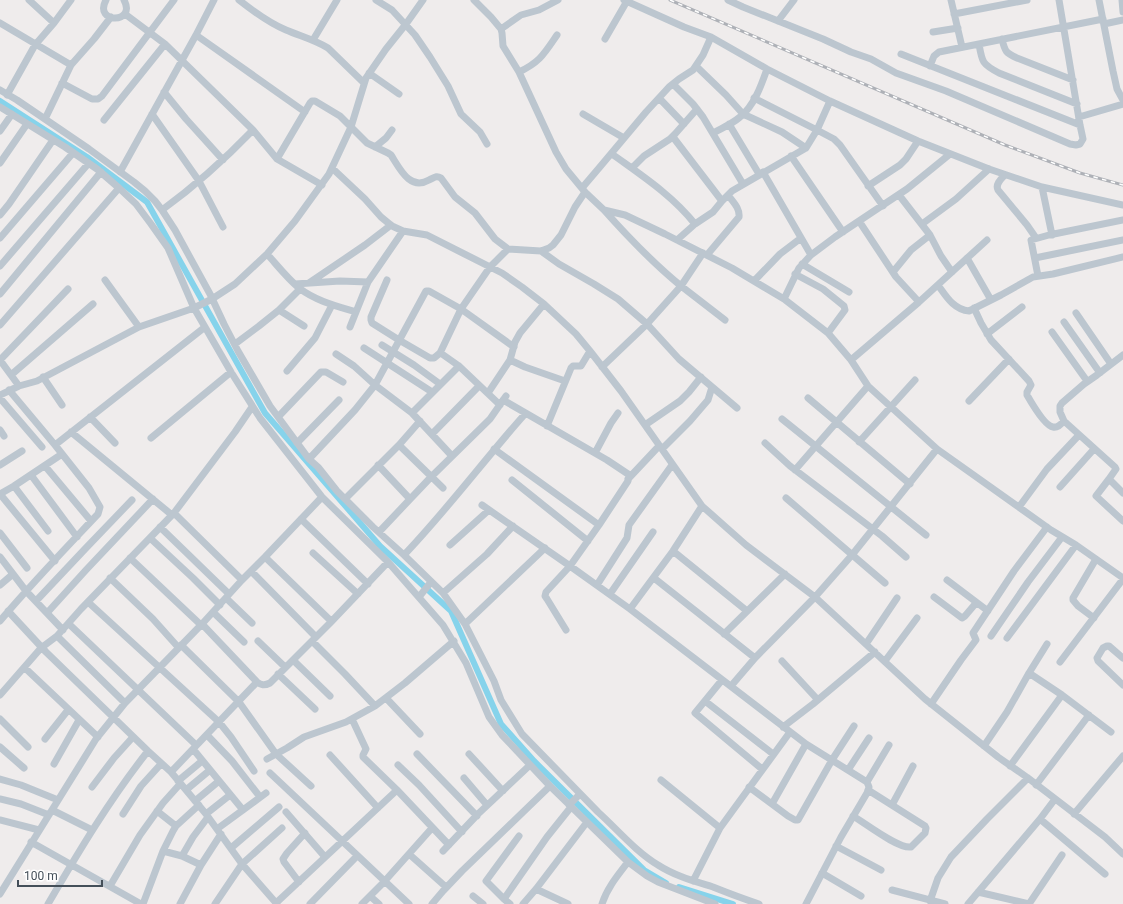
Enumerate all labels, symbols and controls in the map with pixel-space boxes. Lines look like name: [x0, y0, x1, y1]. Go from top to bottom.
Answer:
scale bar: [18, 862, 102, 888]
text: 100 m: [24, 869, 58, 883]

